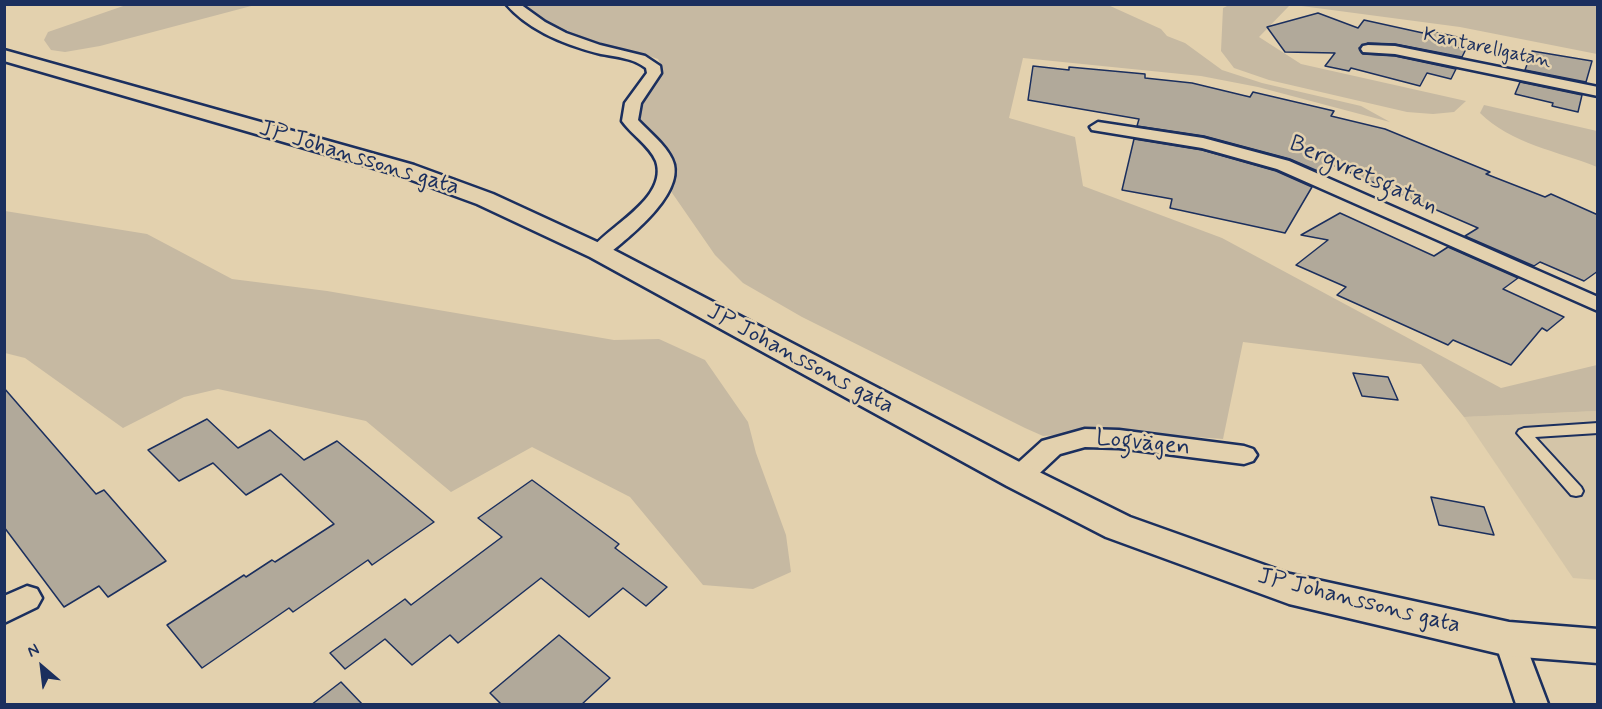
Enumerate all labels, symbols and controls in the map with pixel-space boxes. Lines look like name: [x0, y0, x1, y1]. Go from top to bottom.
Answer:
street label: Kantarellgatan: [1421, 24, 1553, 74]
street label: JP Johanssons gata: [255, 115, 463, 203]
street label: Bergvretsgatan: [1284, 130, 1442, 222]
street label: JP Johanssons gata: [701, 298, 899, 422]
street label: Logvägen: [1095, 425, 1191, 463]
street label: JP Johanssons gata: [1255, 563, 1463, 641]
north arrow: [12, 637, 72, 697]
text: N: [24, 639, 43, 662]

